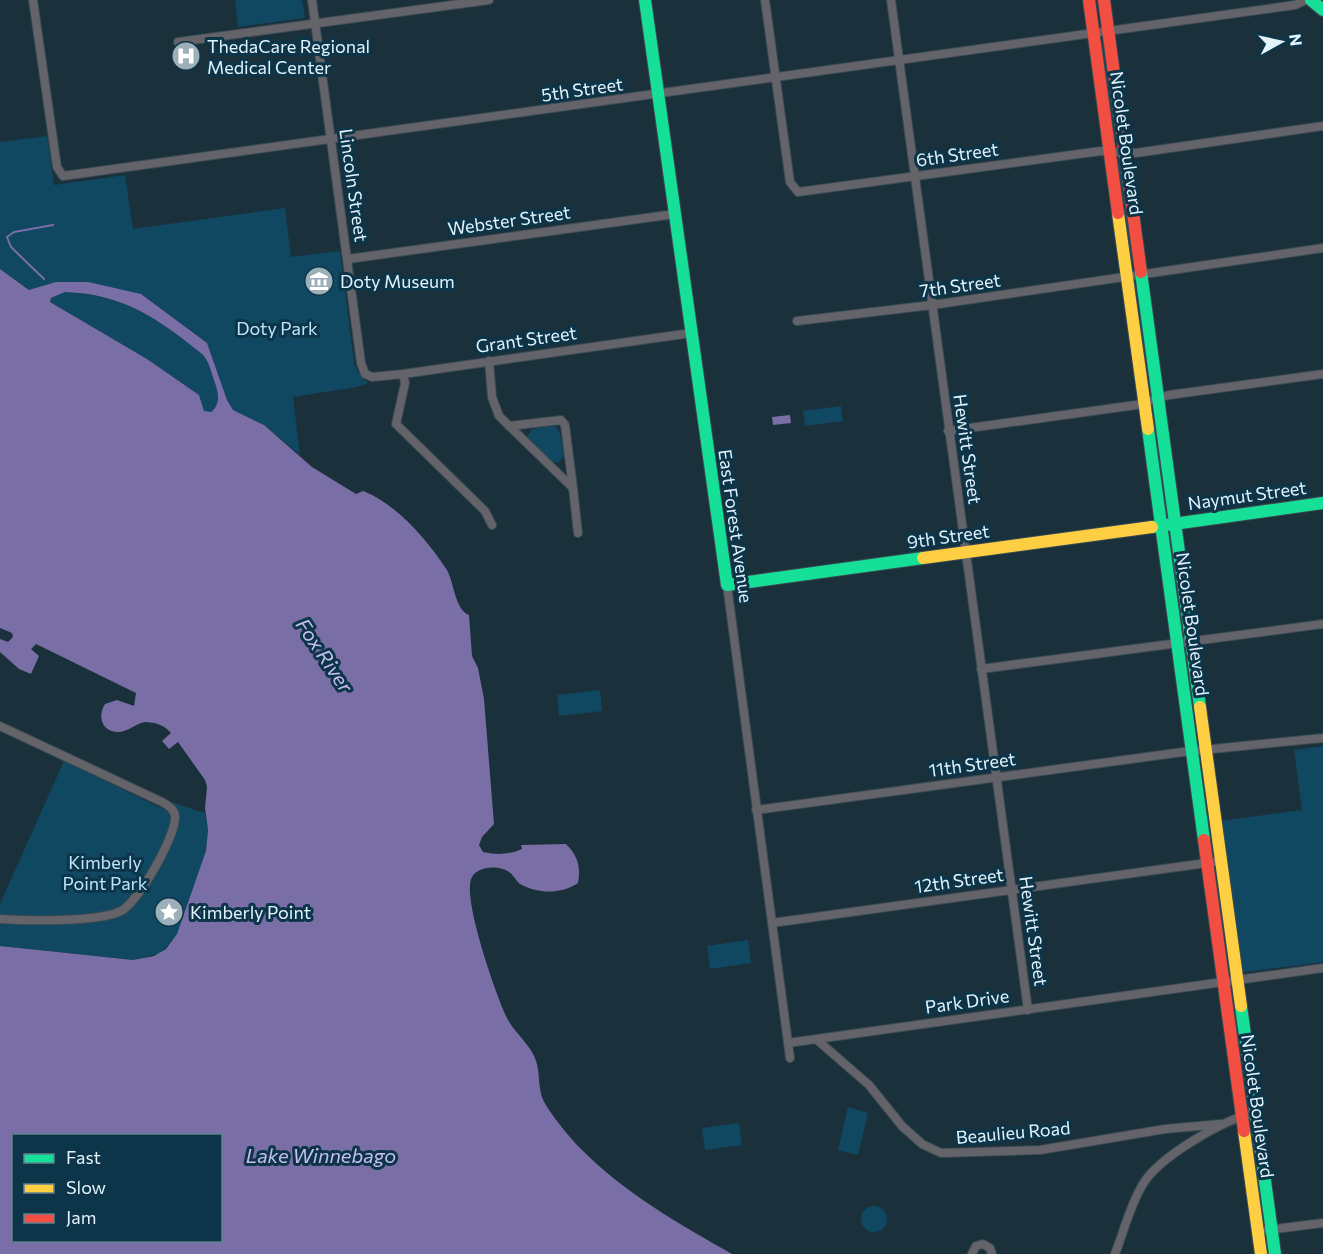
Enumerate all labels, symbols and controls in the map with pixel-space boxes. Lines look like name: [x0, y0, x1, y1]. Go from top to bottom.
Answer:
north arrow: [1251, 12, 1311, 72]
text: N: [1286, 33, 1307, 47]
place label: ThedaCare Regional Medical Center: [207, 35, 370, 78]
hospital icon: ThedaCare Regional Medical Center: [170, 40, 202, 72]
street label: Nicolet Boulevard: [1106, 70, 1148, 216]
street label: 5th Street: [540, 72, 624, 106]
street label: Lincoln Street: [335, 127, 373, 243]
street label: 6th Street: [914, 137, 1000, 171]
street label: Webster Street: [446, 201, 572, 239]
museum icon: Doty Museum: [303, 265, 335, 297]
street label: 7th Street: [918, 268, 1002, 302]
place label: Doty Museum: [340, 270, 455, 292]
park label: Doty Park: [236, 317, 318, 339]
street label: Grant Street: [474, 321, 578, 357]
street label: Hewitt Street: [949, 393, 987, 505]
street label: East Forest Avenue: [714, 448, 758, 604]
street label: Naymut Street: [1186, 476, 1308, 514]
street label: 9th Street: [905, 519, 991, 553]
street label: Nicolet Boulevard: [1172, 551, 1214, 697]
water label: Fox River: [292, 613, 359, 697]
street label: 11th Street: [927, 747, 1017, 781]
park label: Kimberly Point Park: [62, 851, 148, 894]
street label: 12th Street: [913, 863, 1005, 897]
street label: Hewitt Street: [1015, 875, 1053, 987]
place icon: Kimberly Point: [153, 896, 185, 928]
place label: Kimberly Point: [190, 901, 311, 923]
street label: Park Drive: [924, 984, 1010, 1018]
street label: Nicolet Boulevard: [1237, 1033, 1279, 1179]
street label: Beaulieu Road: [955, 1116, 1071, 1148]
legend: [12, 1134, 222, 1242]
water label: Lake Winnebago: [246, 1143, 396, 1167]
text: Fast: [66, 1146, 101, 1168]
text: Slow: [66, 1176, 106, 1198]
text: Jam: [66, 1206, 96, 1228]

